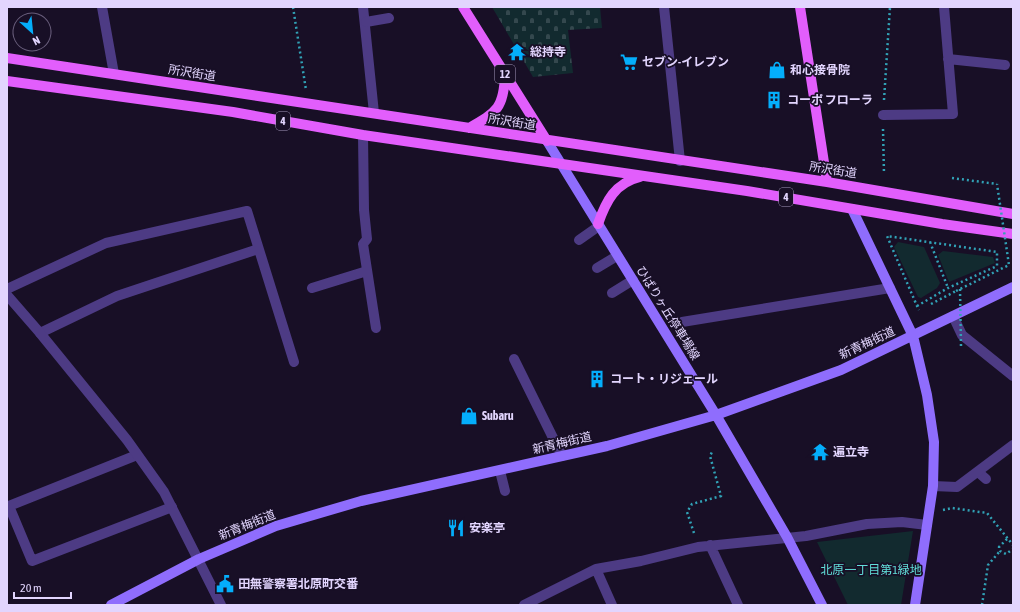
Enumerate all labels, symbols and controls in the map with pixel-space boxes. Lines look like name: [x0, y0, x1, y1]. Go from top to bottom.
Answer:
north arrow: [12, 12, 52, 52]
text: N: [31, 34, 42, 48]
temple icon: 総持寺: [507, 42, 527, 62]
place label: 総持寺: [530, 45, 566, 59]
supermarket icon: セブン-イレブン: [619, 52, 639, 72]
place label: セブン-イレブン: [642, 55, 729, 69]
shop icon: 和心接骨院: [767, 60, 787, 80]
street label: 所沢街道: [167, 62, 217, 84]
place label: 和心接骨院: [790, 63, 850, 77]
road number: 12: [495, 65, 515, 83]
building icon: コーポ フローラ: [764, 90, 784, 110]
place label: コーポ フローラ: [787, 93, 873, 107]
street label: 所沢街道: [487, 111, 537, 133]
road number: 4: [276, 112, 290, 130]
street label: 所沢街道: [808, 159, 858, 181]
road number: 4: [779, 188, 793, 206]
street label: ひばりヶ丘停車場線: [633, 263, 703, 363]
street label: 新青梅街道: [837, 324, 897, 362]
building icon: コート・リジェール: [587, 369, 607, 389]
place label: コート・リジェール: [610, 372, 718, 386]
shop icon: Subaru: [459, 406, 479, 426]
place label: Subaru: [482, 409, 514, 423]
street label: 新青梅街道: [531, 429, 593, 457]
temple icon: 遍立寺: [810, 442, 830, 462]
place label: 遍立寺: [833, 445, 869, 459]
street label: 新青梅街道: [217, 507, 277, 543]
restaurant icon: 安楽亭: [446, 518, 466, 538]
place label: 安楽亭: [469, 521, 505, 535]
park label: 北原一丁目第1緑地: [820, 563, 922, 577]
scale bar: [14, 574, 71, 600]
public building icon: 田無警察署北原町交番: [215, 574, 235, 594]
place label: 田無警察署北原町交番: [238, 577, 359, 591]
text: 20 m: [20, 581, 42, 595]

